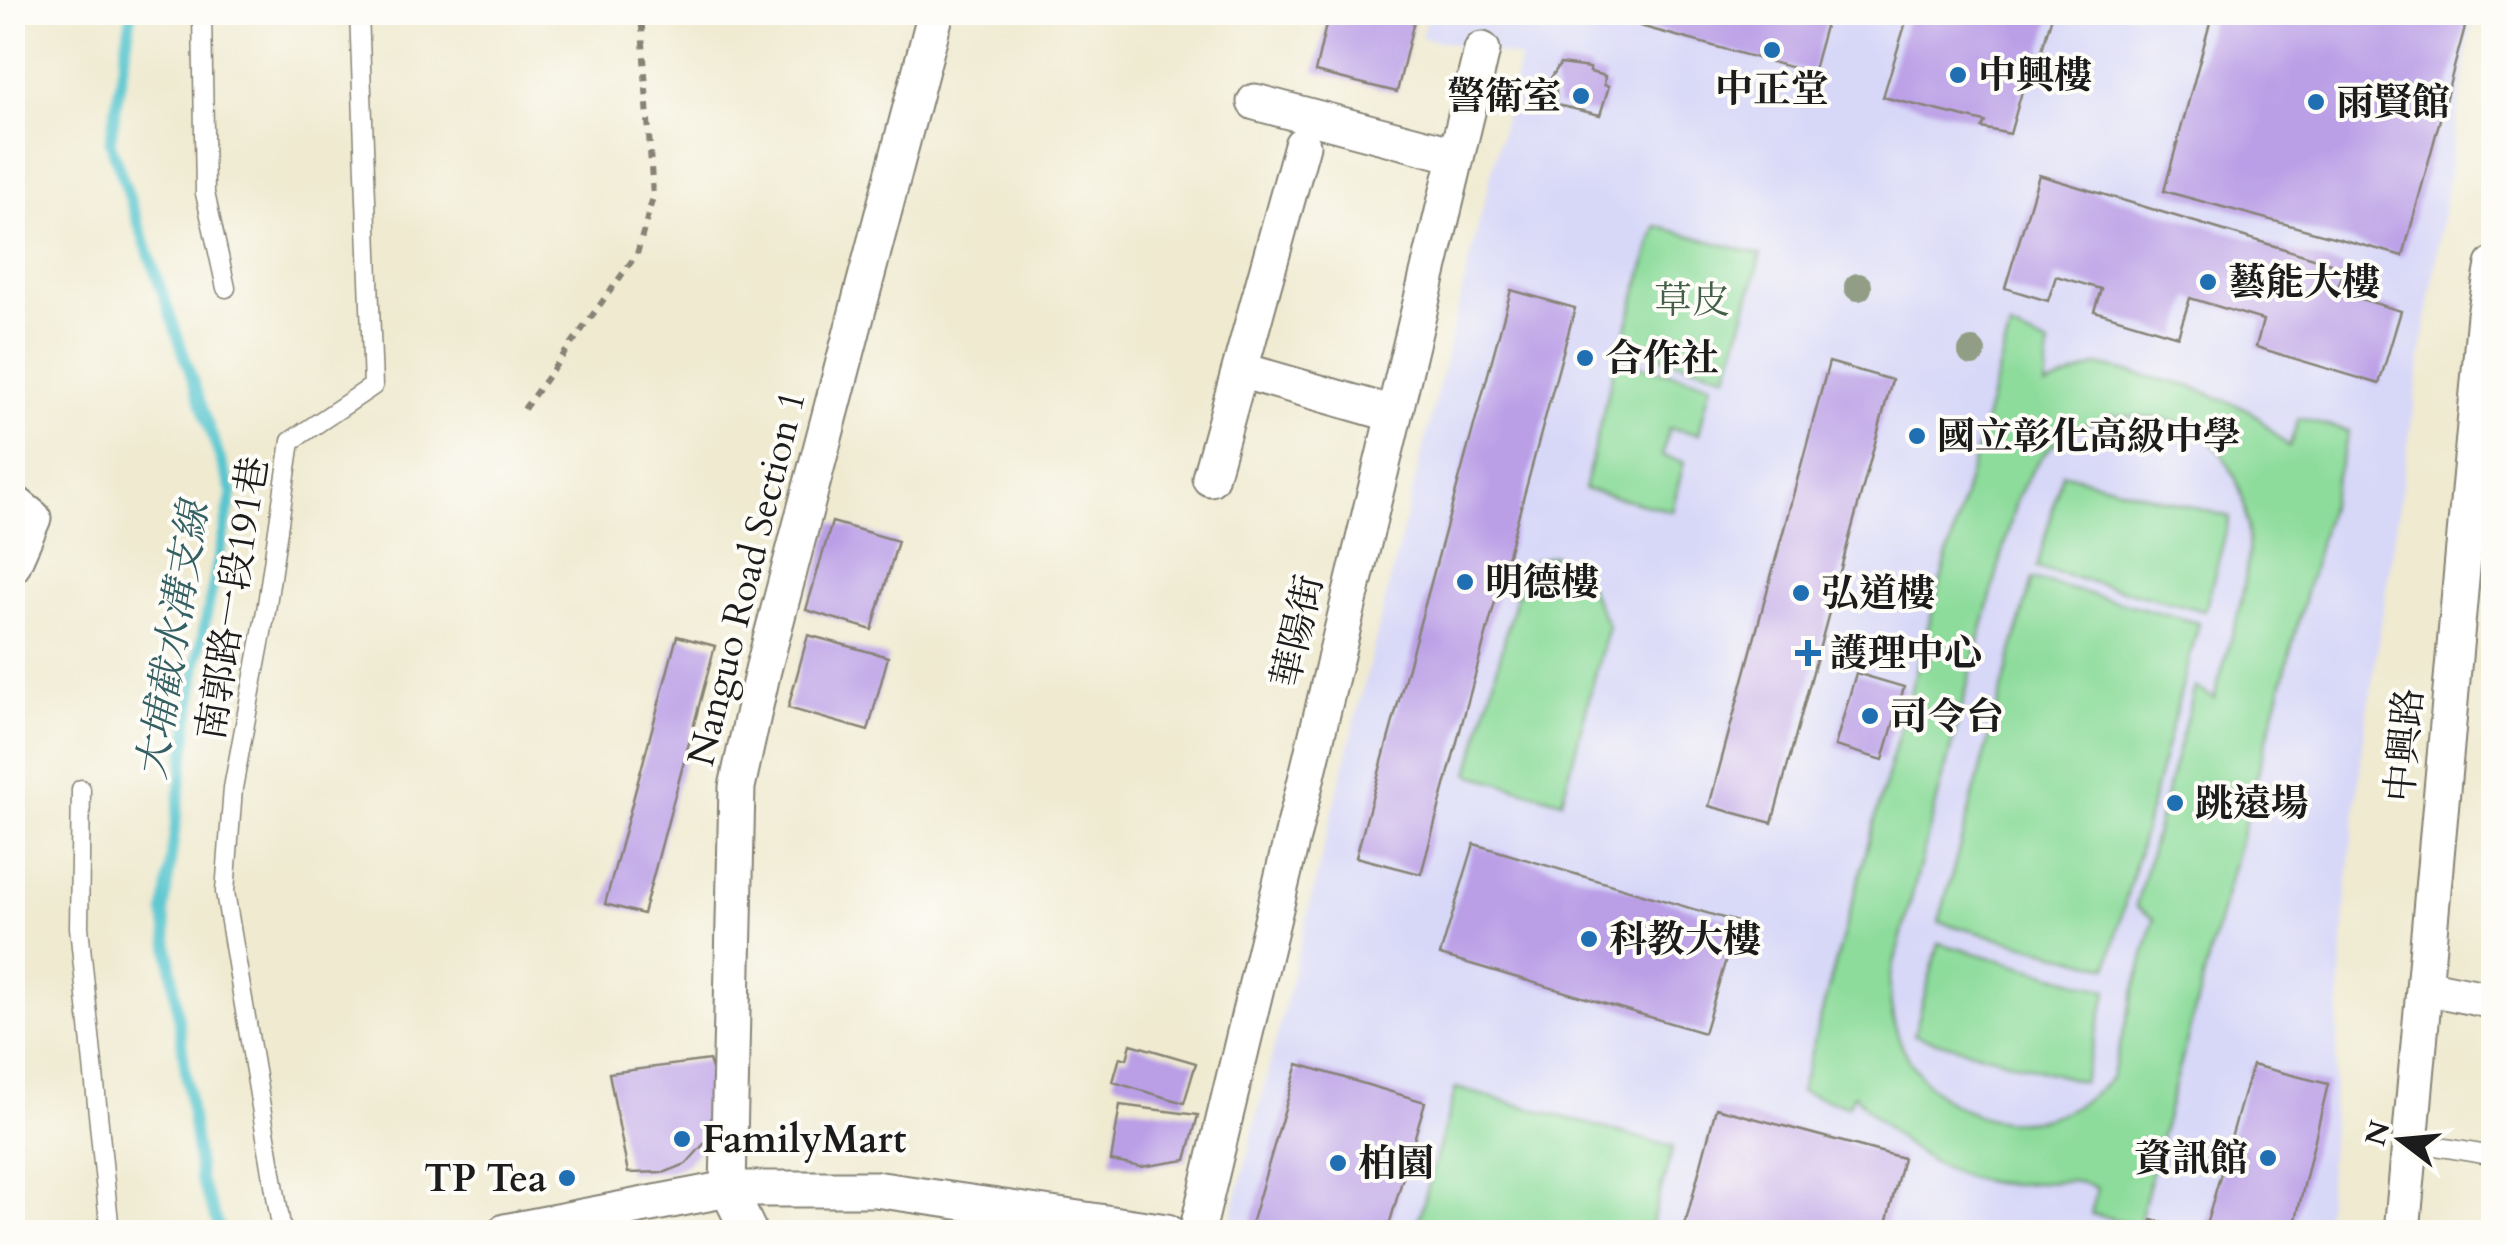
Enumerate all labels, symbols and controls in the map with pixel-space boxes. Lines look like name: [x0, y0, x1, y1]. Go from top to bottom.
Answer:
marker: 中正堂: [1761, 39, 1783, 61]
place label: 中興樓: [1978, 50, 2092, 102]
place label: 中正堂: [1715, 64, 1829, 116]
marker: 中興樓: [1947, 64, 1969, 86]
place label: 警衛室: [1447, 71, 1561, 123]
place label: 雨賢館: [2336, 77, 2450, 129]
marker: 警衛室: [1570, 85, 1592, 107]
marker: 雨賢館: [2305, 91, 2327, 113]
place label: 藝能大樓: [2228, 257, 2380, 309]
marker: 藝能大樓: [2197, 271, 2219, 293]
park label: 草皮: [1654, 275, 1730, 327]
place label: 合作社: [1605, 333, 1719, 385]
marker: 合作社: [1574, 347, 1596, 369]
street label: Nanguo Road Section 1: [675, 385, 819, 771]
place label: 國立彰化高級中學: [1937, 411, 2241, 463]
marker: 國立彰化高級中學: [1906, 425, 1928, 447]
street label: 南郭路一段191巷: [185, 453, 281, 744]
water label: 大埔截水溝支線: [124, 494, 223, 783]
place label: 明德樓: [1485, 557, 1599, 609]
place label: 弘道樓: [1821, 568, 1935, 620]
street label: 華陽街: [1260, 570, 1336, 693]
marker: 明德樓: [1454, 571, 1476, 593]
marker: 弘道樓: [1790, 582, 1812, 604]
place label: 護理中心: [1830, 628, 1982, 680]
marker: 護理中心: [1795, 640, 1821, 666]
street label: 中興路: [2374, 686, 2436, 804]
place label: 司令台: [1890, 691, 2004, 743]
marker: 司令台: [1859, 705, 1881, 727]
place label: 跳遠場: [2195, 778, 2309, 830]
marker: 跳遠場: [2164, 792, 2186, 814]
place label: 科教大樓: [1609, 914, 1761, 966]
marker: 科教大樓: [1578, 928, 1600, 950]
north arrow: [2351, 1090, 2451, 1190]
place label: FamilyMart: [702, 1114, 906, 1166]
text: N: [2356, 1116, 2400, 1150]
marker: FamilyMart: [671, 1128, 693, 1150]
place label: 資訊館: [2134, 1133, 2248, 1185]
place label: 柏園: [1358, 1138, 1434, 1190]
marker: 資訊館: [2257, 1147, 2279, 1169]
marker: 柏園: [1327, 1152, 1349, 1174]
place label: TP Tea: [424, 1153, 547, 1205]
marker: TP Tea: [556, 1167, 578, 1189]

